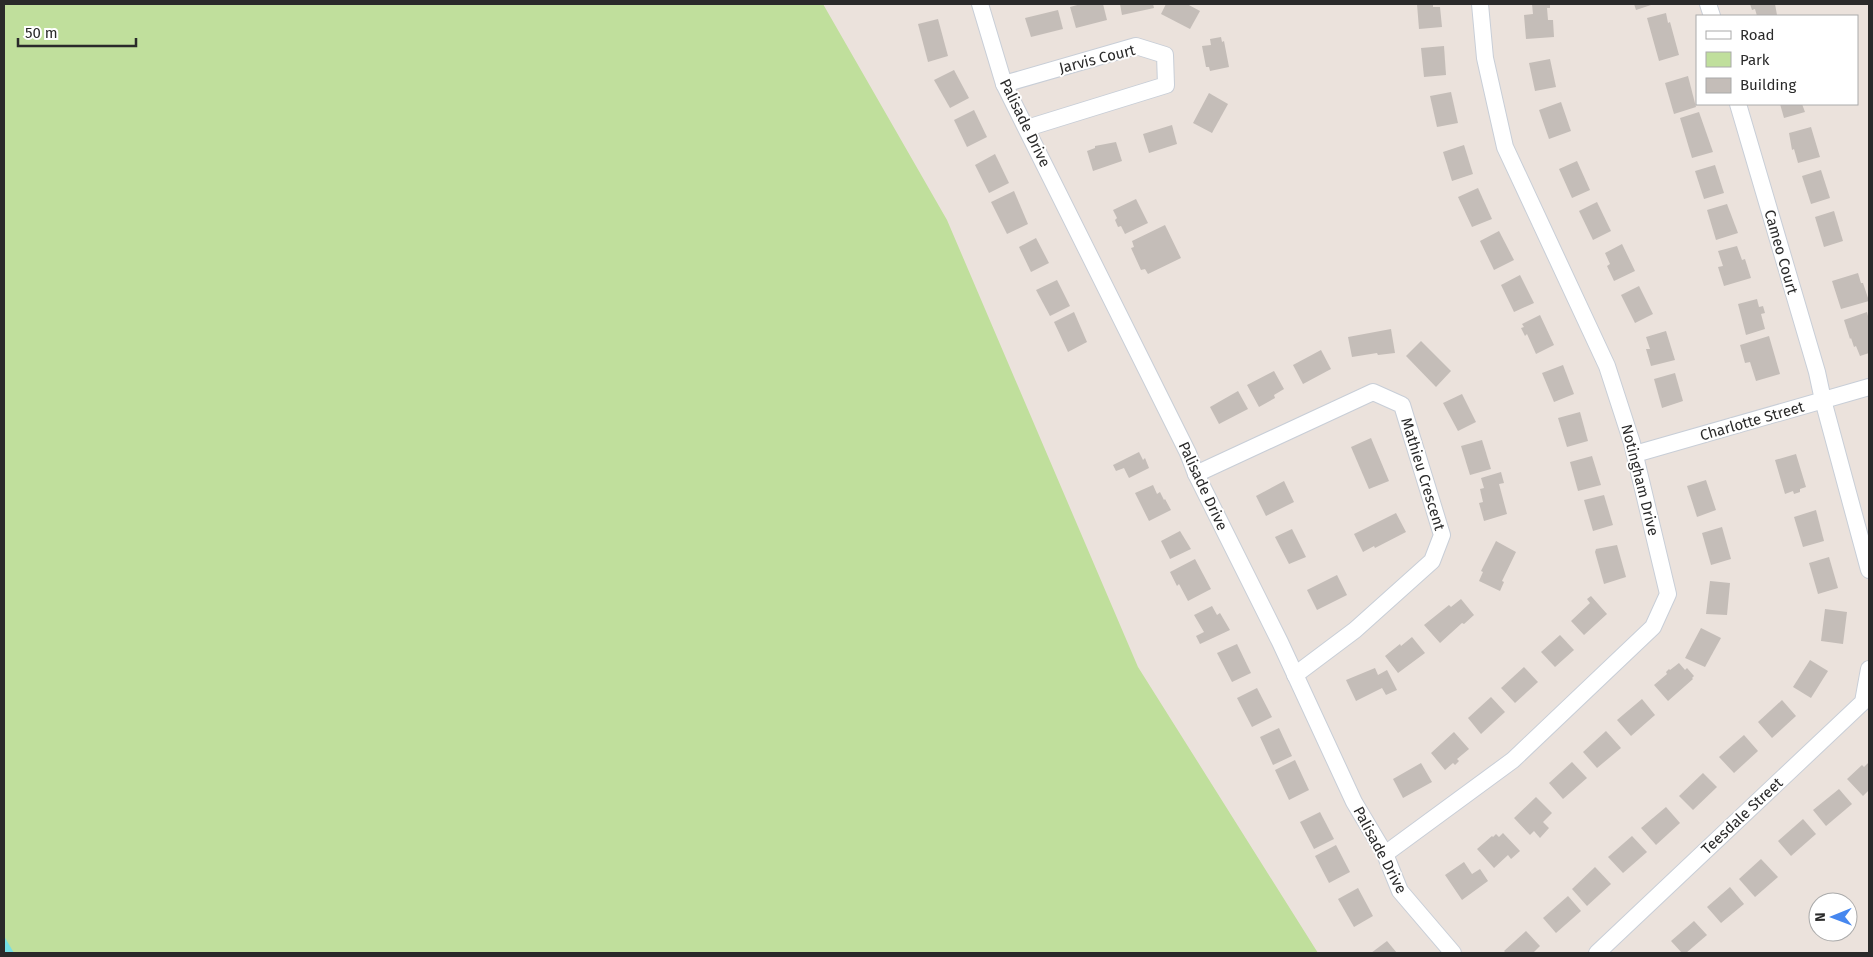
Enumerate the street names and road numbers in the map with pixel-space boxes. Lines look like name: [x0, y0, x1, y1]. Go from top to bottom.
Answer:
street label: Jarvis Court: [1057, 41, 1138, 77]
street label: Palisade Drive: [996, 76, 1054, 170]
street label: Cameo Court: [1760, 208, 1802, 297]
street label: Charlotte Street: [1698, 397, 1807, 444]
street label: Mathieu Crescent: [1397, 415, 1449, 533]
street label: Notingham Drive: [1617, 422, 1663, 538]
street label: Palisade Drive: [1175, 439, 1231, 533]
street label: Teesdale Street: [1698, 773, 1787, 858]
street label: Palisade Drive: [1350, 803, 1410, 897]

